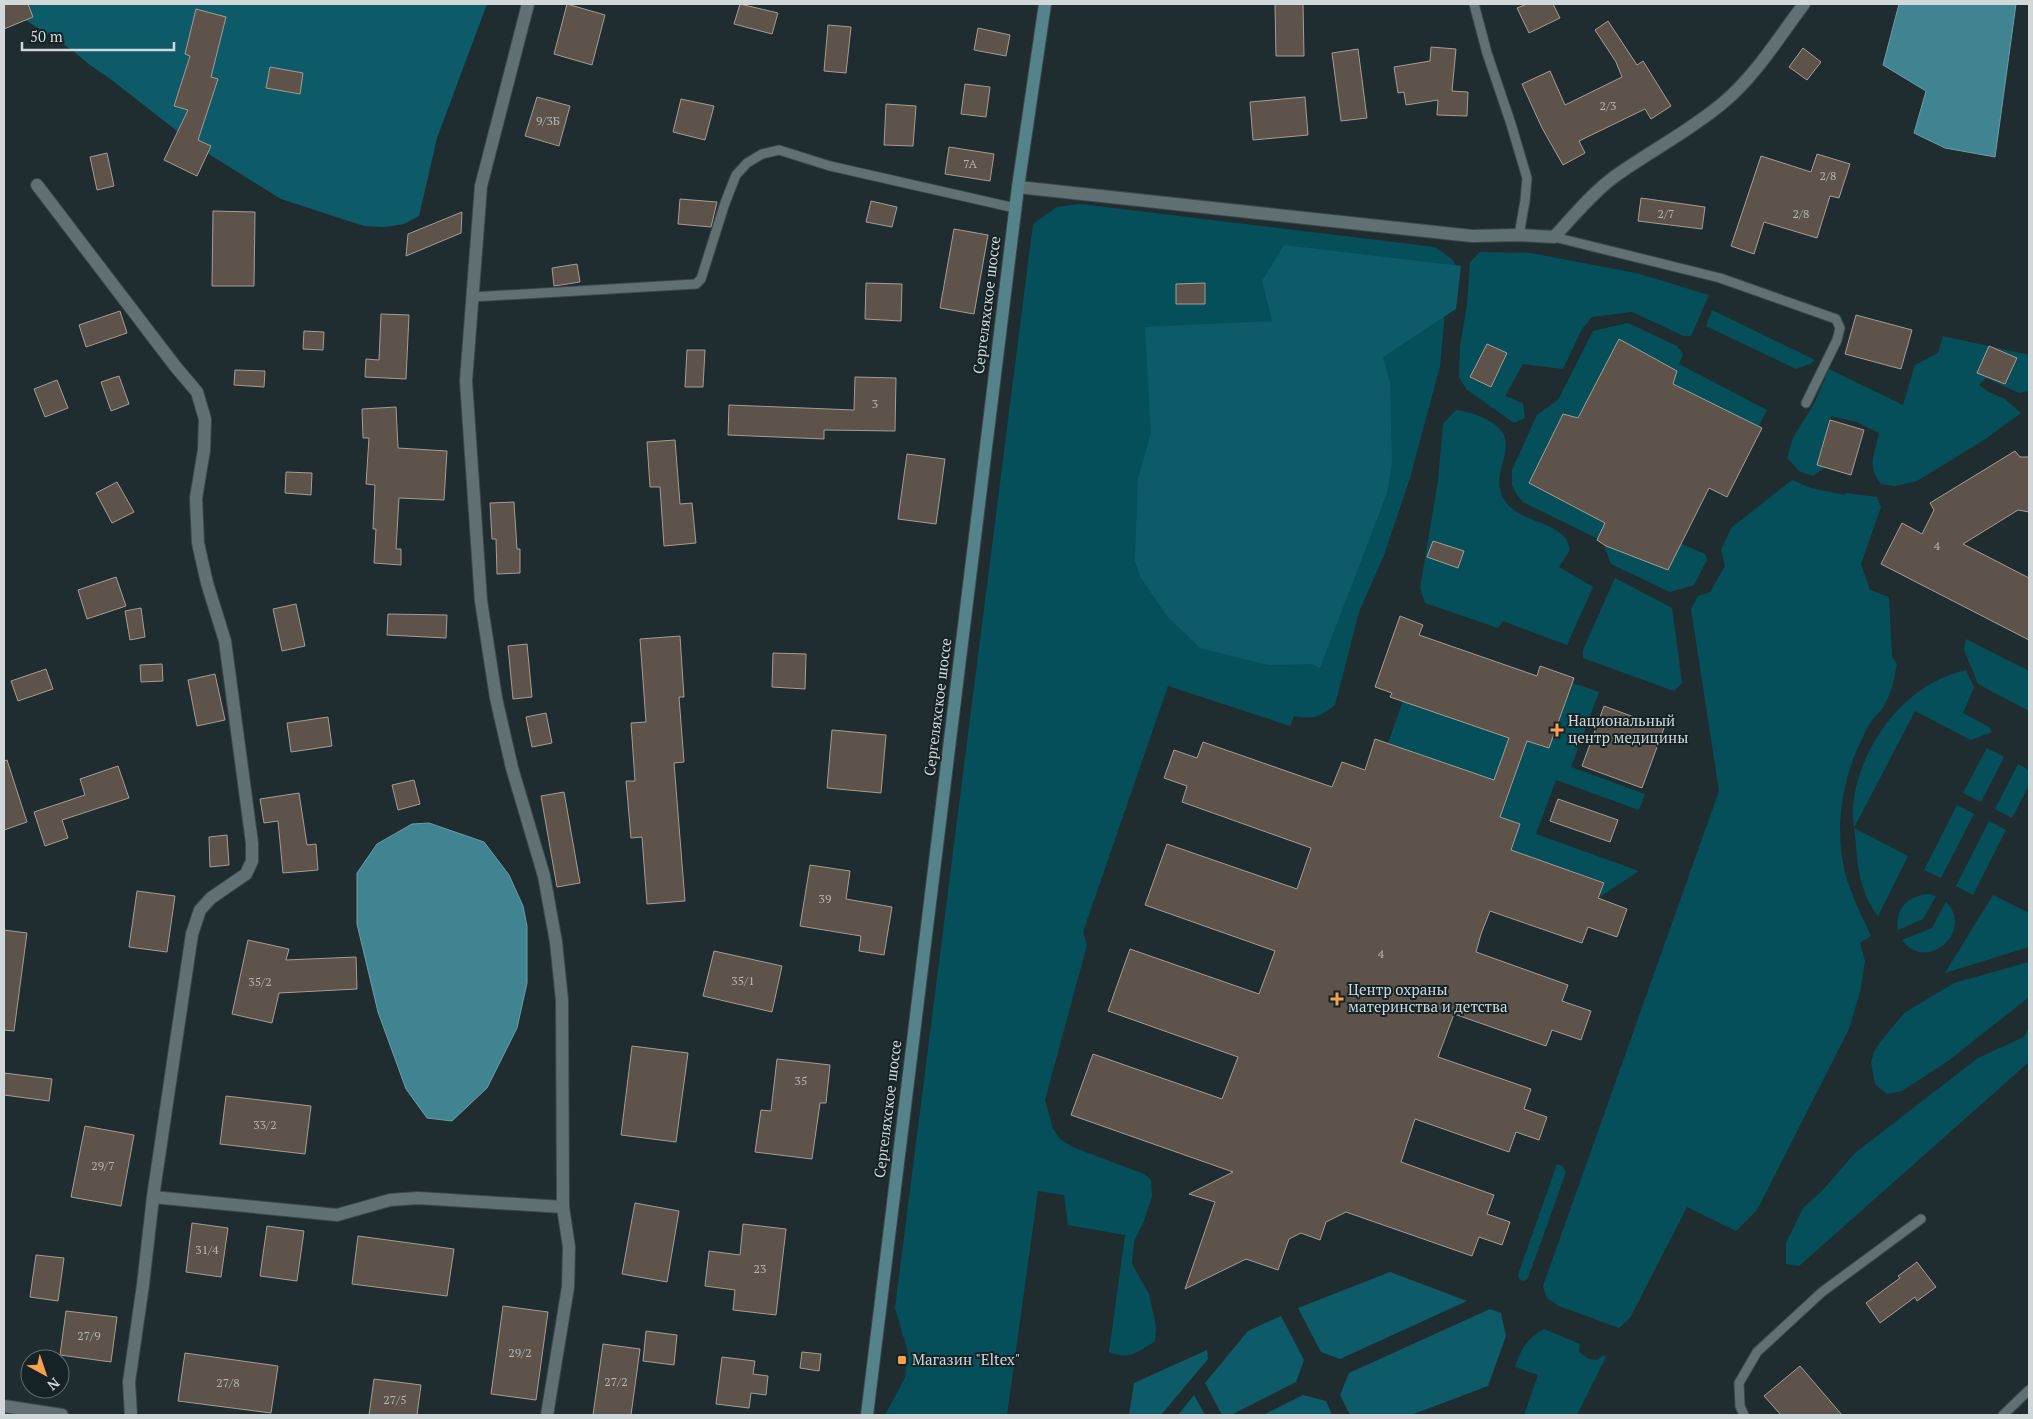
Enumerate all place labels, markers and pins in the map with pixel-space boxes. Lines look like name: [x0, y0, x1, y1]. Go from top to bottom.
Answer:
place label: Национальный центр медицины: [1568, 710, 1688, 747]
marker: Национальный центр медицины: [1550, 723, 1564, 737]
place label: Центр охраны материнства и детства: [1348, 979, 1508, 1016]
marker: Центр охраны материнства и детства: [1330, 992, 1344, 1006]
place label: Магазин "Eltex": [912, 1349, 1020, 1369]
marker: Магазин "Eltex": [896, 1354, 908, 1366]

